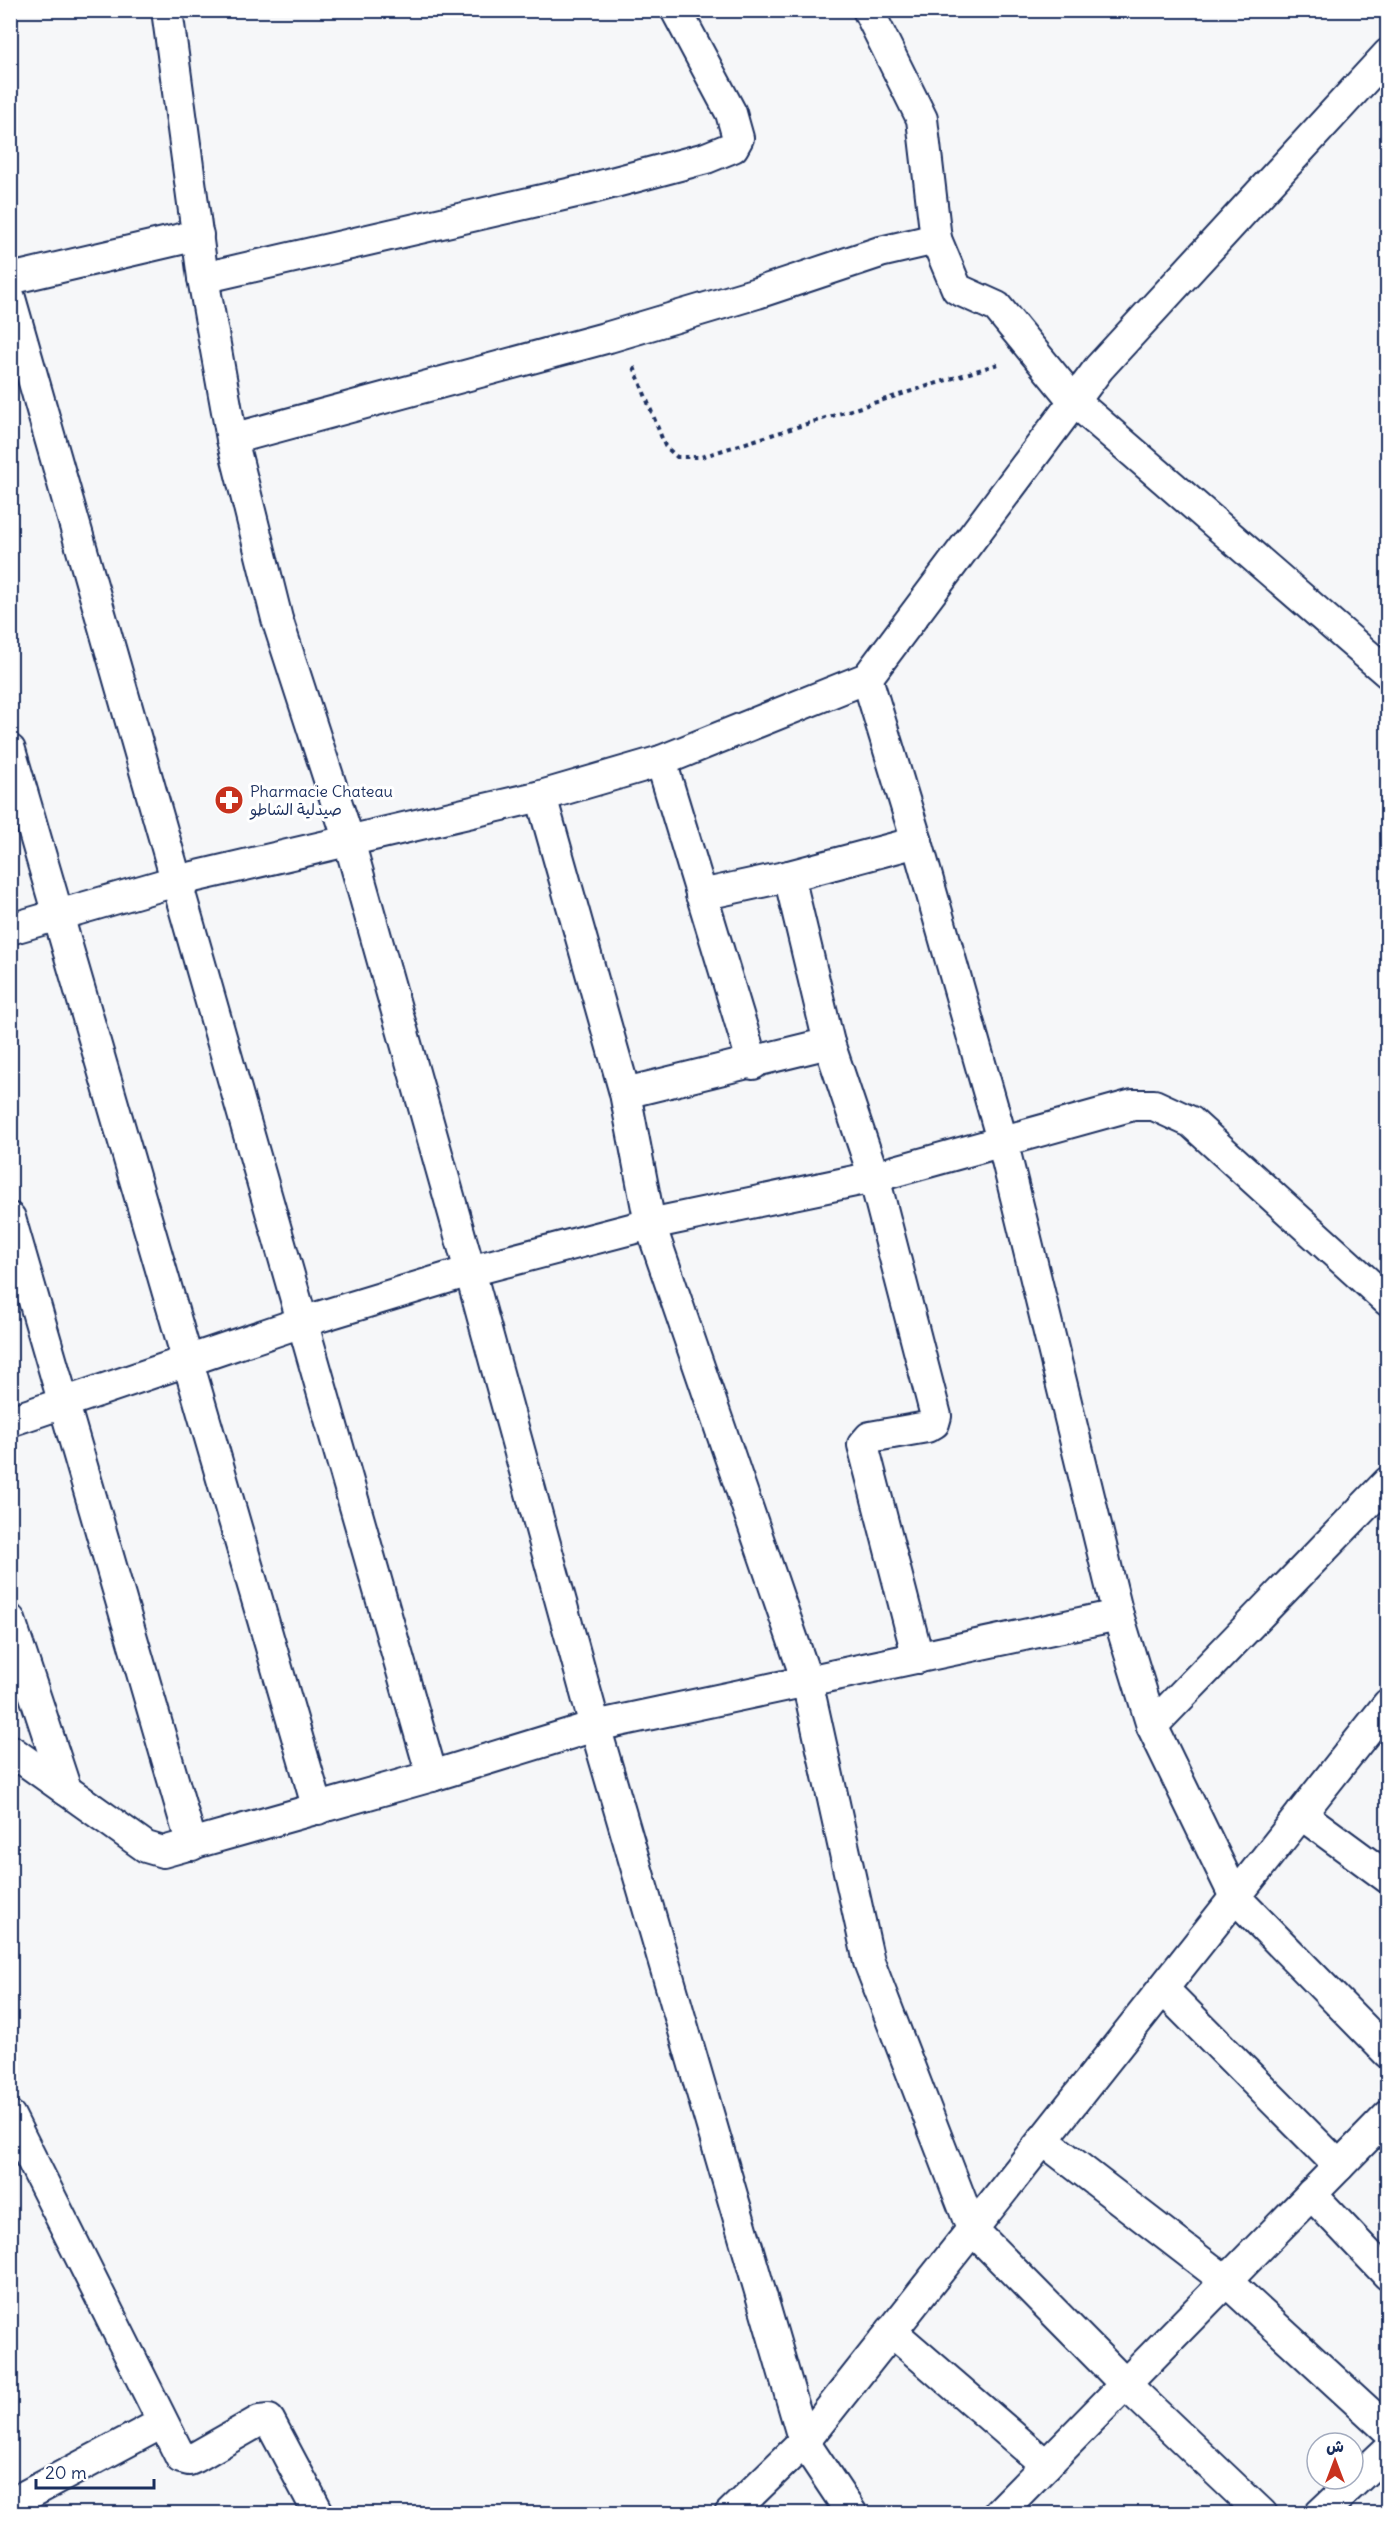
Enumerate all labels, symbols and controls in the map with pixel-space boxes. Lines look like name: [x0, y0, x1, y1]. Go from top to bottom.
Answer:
place label: Pharmacie Chateau صيدلية الشاطو: [249, 781, 393, 820]
pharmacy icon: Pharmacie Chateau صيدلية الشاطو: [213, 784, 245, 816]
north arrow: [1305, 2431, 1365, 2491]
text: ش: [1326, 2436, 1344, 2456]
scale bar: [36, 2452, 154, 2490]
text: 20 m: [45, 2461, 87, 2484]

